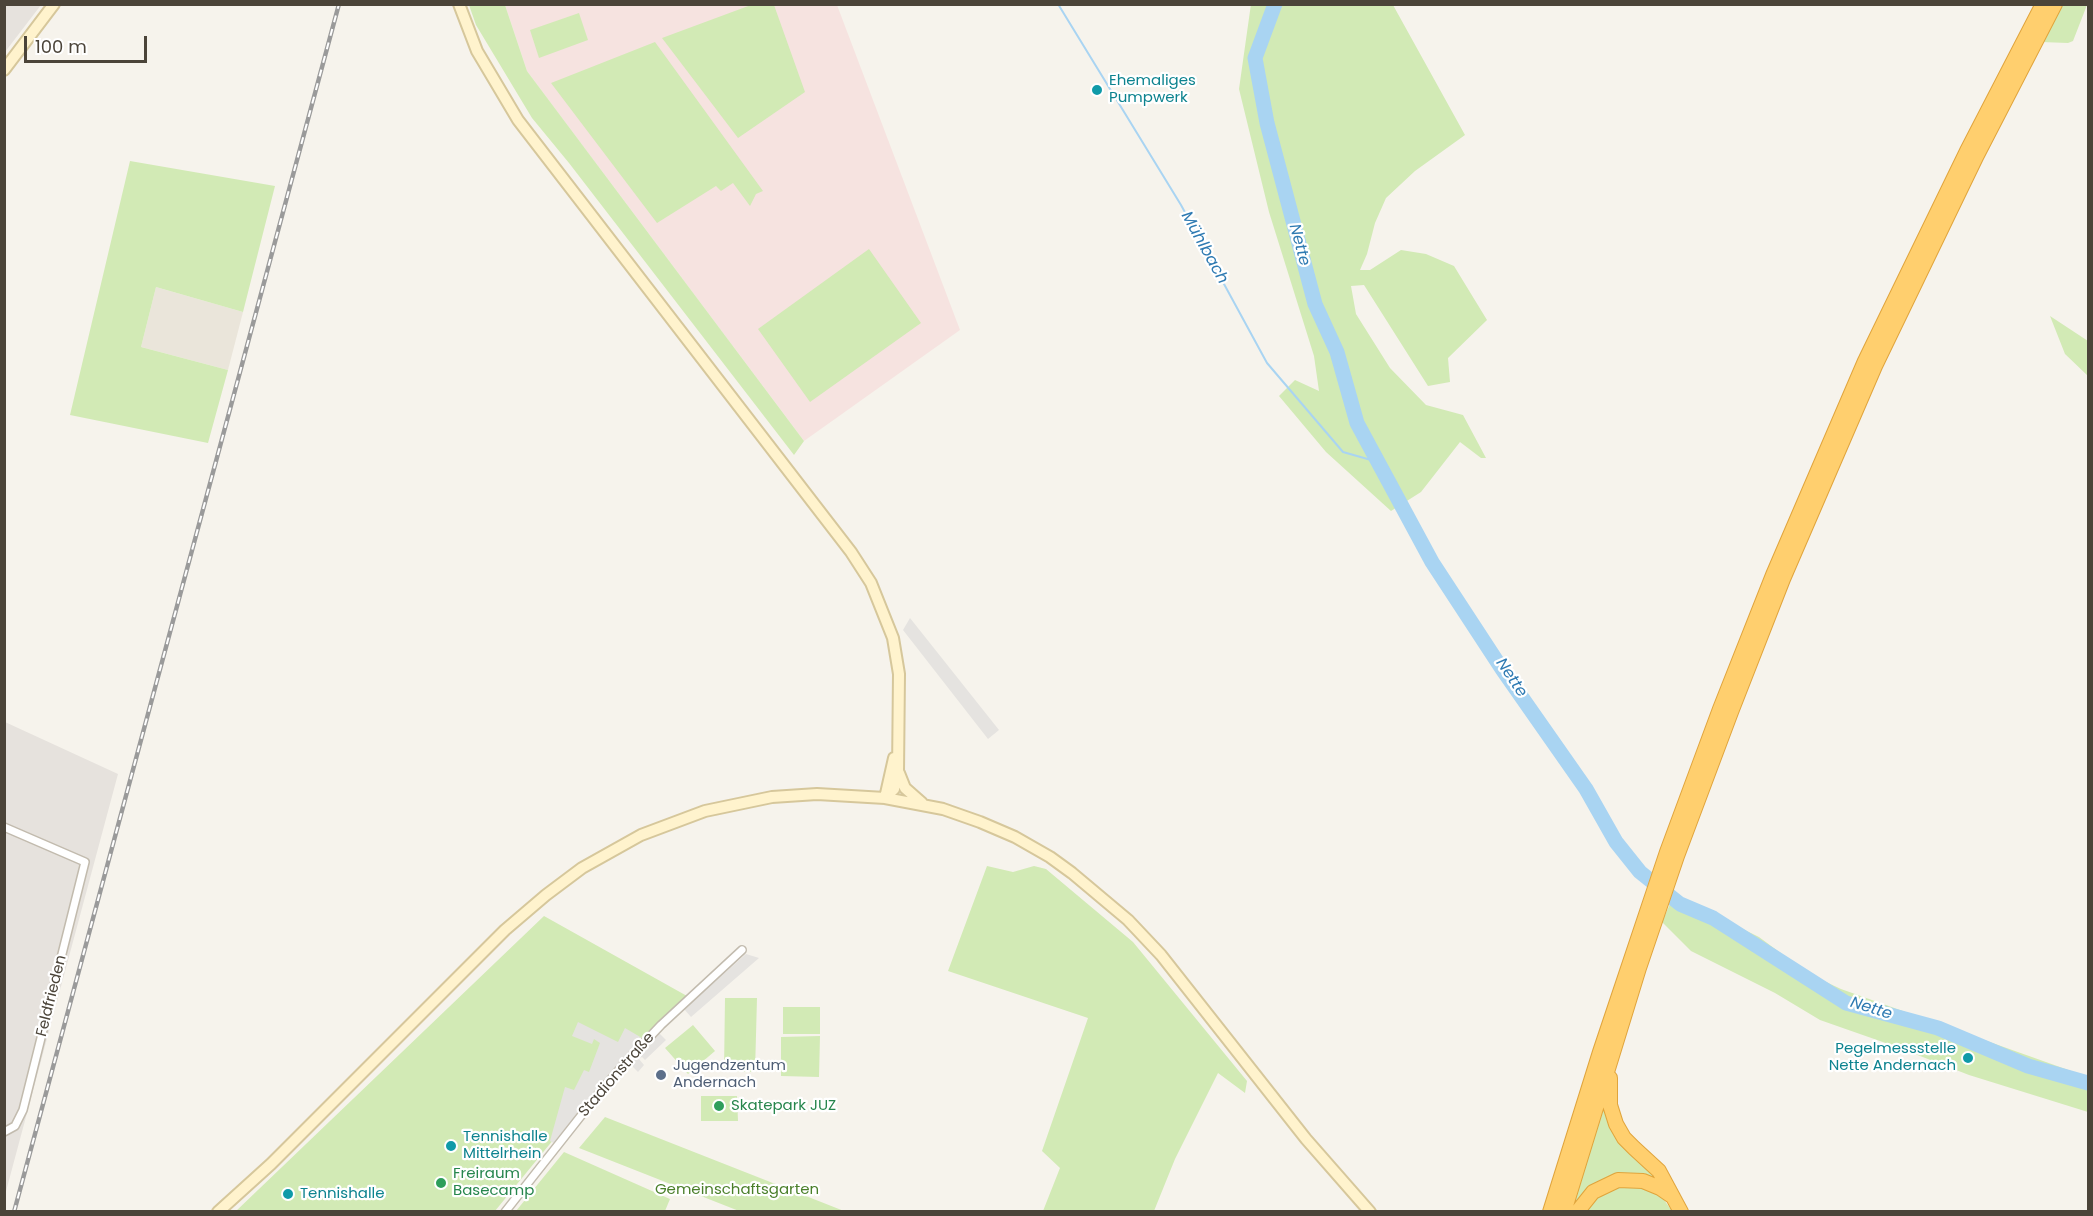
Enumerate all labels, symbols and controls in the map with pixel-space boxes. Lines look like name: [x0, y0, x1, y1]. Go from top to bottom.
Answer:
scale bar: [27, 24, 150, 62]
text: 100 m: [35, 34, 87, 59]
place label: Ehemaliges Pumpwerk: [1109, 72, 1196, 107]
marker: Ehemaliges Pumpwerk: [1090, 83, 1104, 97]
water label: Mühlbach: [1176, 208, 1232, 288]
water label: Nette: [1284, 222, 1314, 268]
water label: Nette: [1491, 655, 1531, 701]
street label: Feldfrieden: [33, 953, 71, 1039]
water label: Nette: [1848, 994, 1894, 1024]
street label: Stadionstraße: [575, 1029, 659, 1121]
place label: Pegelmessstelle Nette Andernach: [1829, 1040, 1956, 1075]
marker: Pegelmessstelle Nette Andernach: [1961, 1051, 1975, 1065]
place label: Jugendzentum Andernach: [673, 1057, 786, 1092]
marker: Jugendzentum Andernach: [654, 1068, 668, 1082]
place label: Skatepark JUZ: [731, 1097, 836, 1115]
marker: Skatepark JUZ: [712, 1099, 726, 1113]
place label: Tennishalle Mittelrhein: [463, 1128, 548, 1163]
marker: Tennishalle Mittelrhein: [444, 1139, 458, 1153]
place label: Freiraum Basecamp: [453, 1165, 534, 1200]
marker: Freiraum Basecamp: [434, 1176, 448, 1190]
park label: Gemeinschaftsgarten: [655, 1181, 819, 1199]
place label: Tennishalle: [300, 1185, 385, 1203]
marker: Tennishalle: [281, 1187, 295, 1201]

